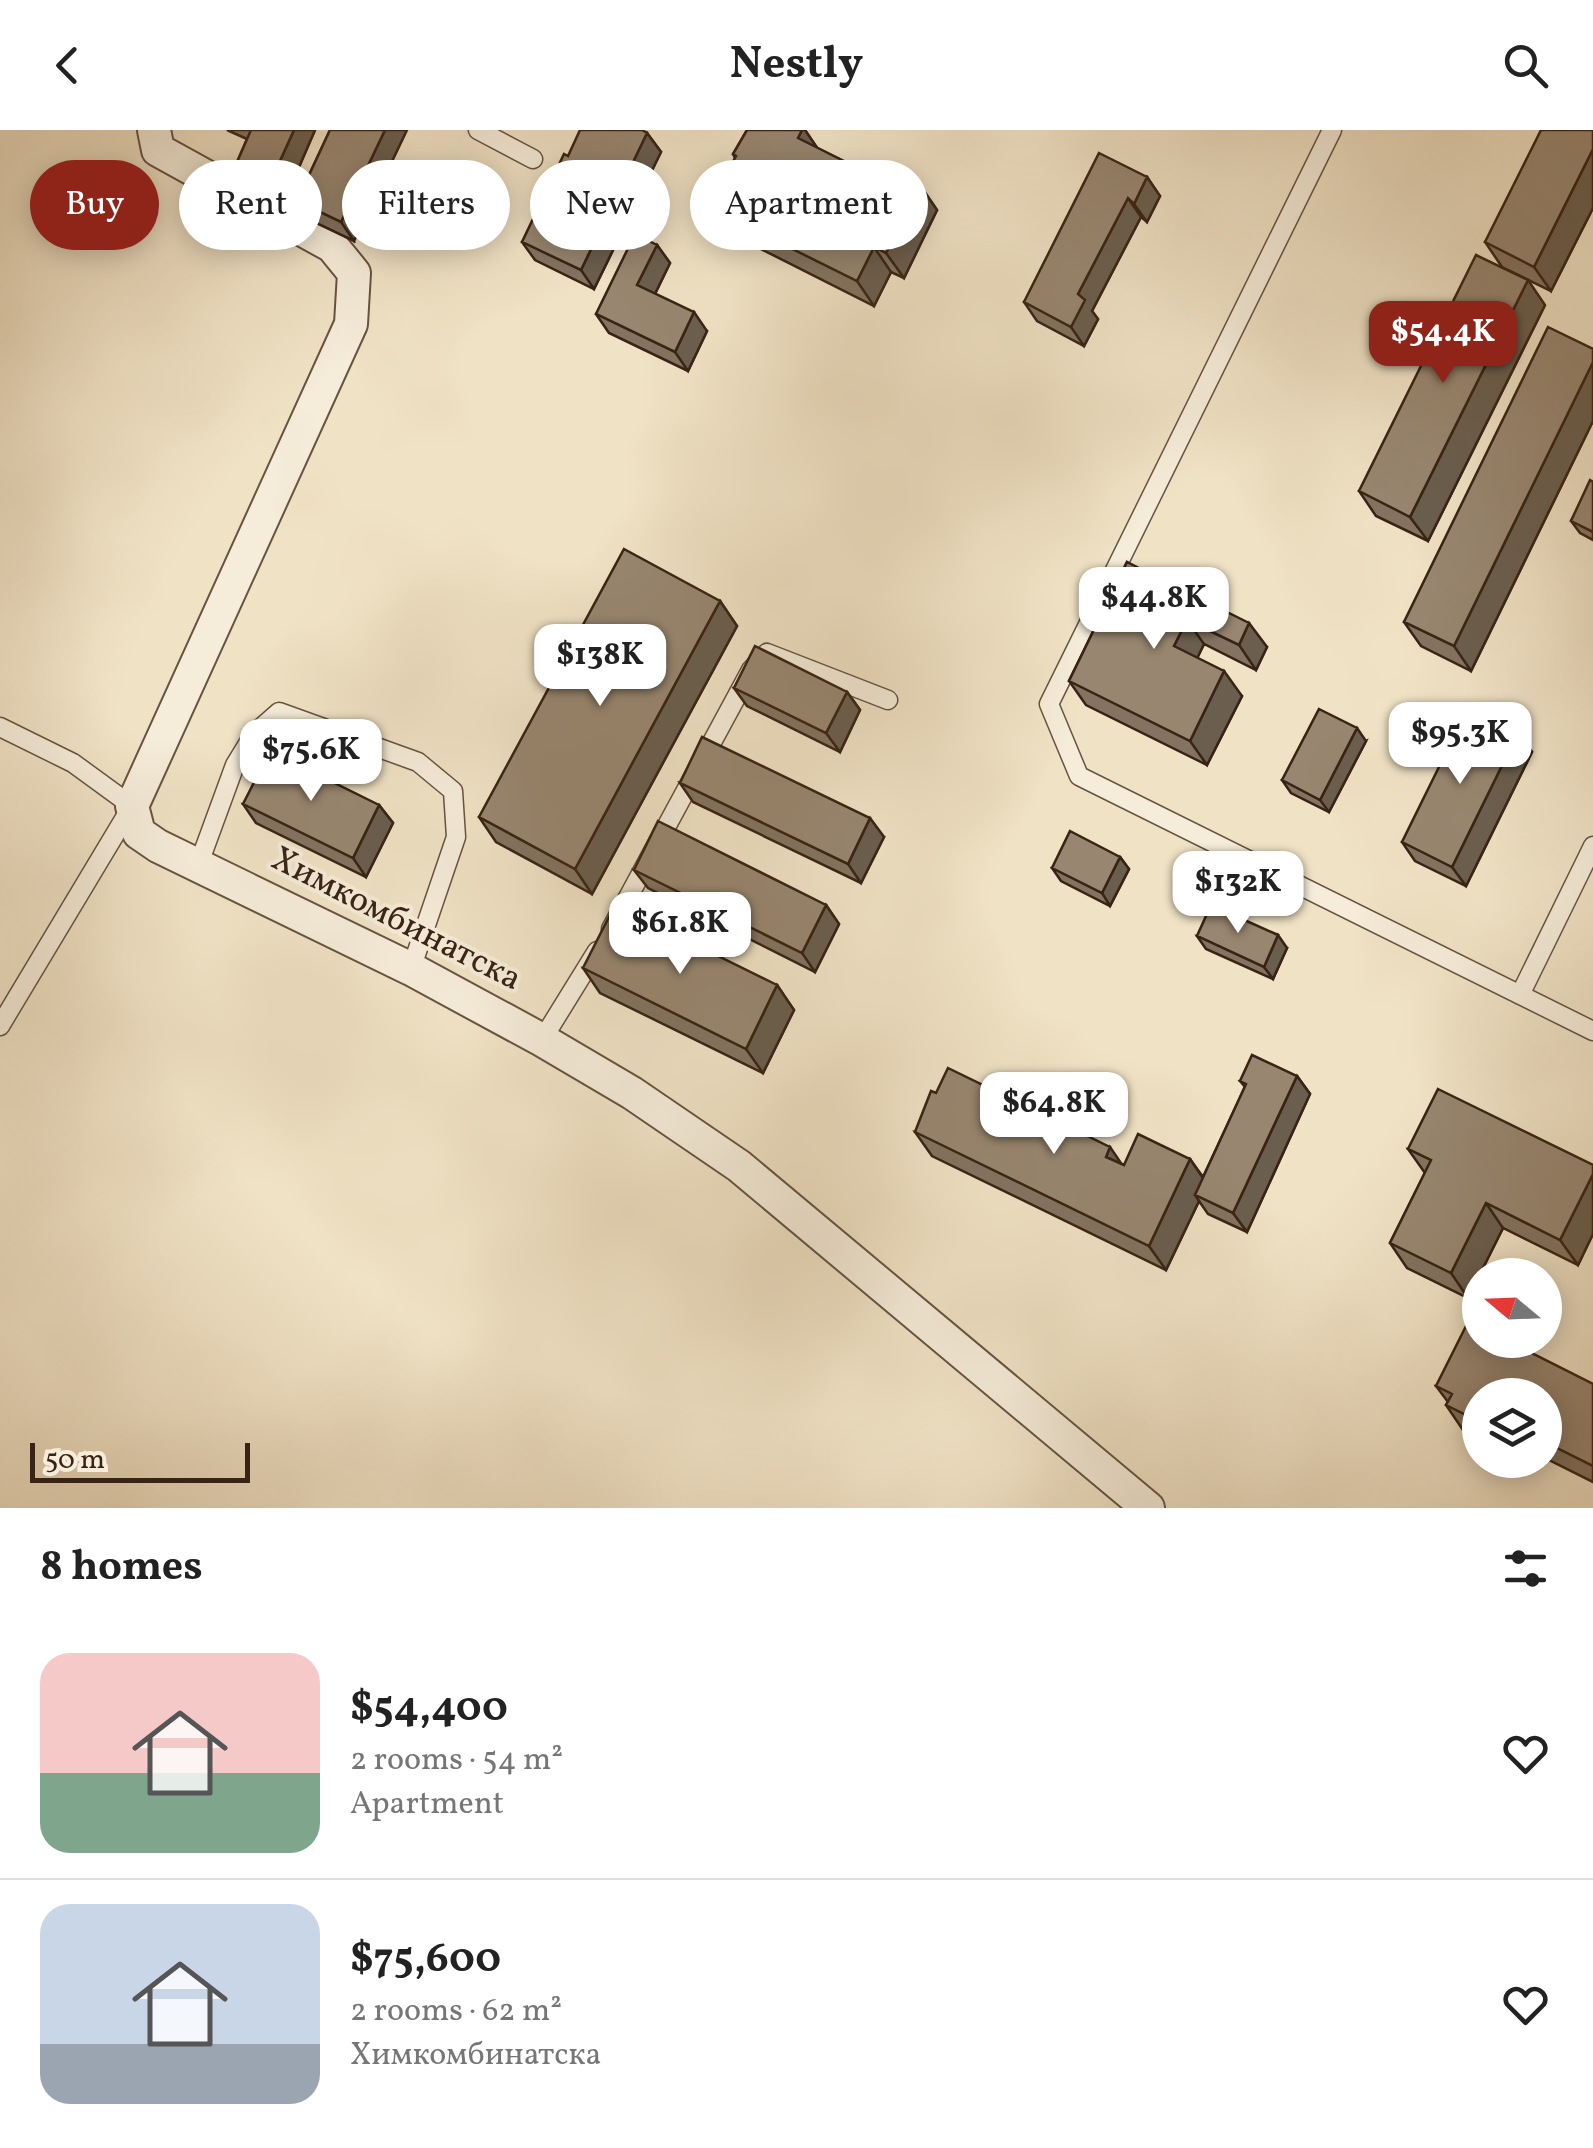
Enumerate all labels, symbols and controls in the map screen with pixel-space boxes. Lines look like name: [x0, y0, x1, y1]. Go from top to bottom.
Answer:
text: Nestly: [730, 34, 863, 97]
icon: back: [40, 38, 95, 93]
icon: search: [1498, 38, 1553, 93]
chip: Buy: [30, 160, 159, 250]
chip: Rent: [179, 160, 322, 250]
chip: Filters: [342, 160, 510, 250]
chip: New: [530, 160, 670, 250]
chip: Apartment: [690, 160, 928, 250]
pin: $54.4K: [1362, 301, 1524, 386]
text: $54.4K: [1391, 311, 1495, 355]
pin: $44.8K: [1073, 567, 1235, 652]
text: $44.8K: [1101, 577, 1207, 621]
pin: $138K: [530, 624, 670, 709]
text: $138K: [556, 634, 644, 678]
pin: $95.3K: [1379, 702, 1541, 787]
text: $95.3K: [1411, 712, 1509, 756]
pin: $75.6K: [230, 719, 392, 804]
text: $75.6K: [262, 729, 360, 773]
street label: Химкомбинатска: [263, 836, 529, 1004]
pin: $132K: [1168, 851, 1308, 936]
text: $132K: [1195, 861, 1281, 905]
pin: $61.8K: [599, 892, 761, 977]
text: $61.8K: [631, 902, 729, 946]
pin: $64.8K: [973, 1072, 1135, 1157]
text: $64.8K: [1002, 1082, 1106, 1126]
north arrow: [1462, 1258, 1562, 1358]
map controls: [1462, 1258, 1562, 1478]
button: layers: [1462, 1378, 1562, 1478]
scale bar: [30, 1438, 250, 1482]
text: 50 m: [45, 1441, 105, 1480]
text: 8 homes: [40, 1539, 203, 1598]
icon: filters: [1498, 1541, 1553, 1596]
text: $54,400: [350, 1680, 508, 1739]
icon: home: [120, 1693, 240, 1813]
icon: heart: [1498, 1726, 1553, 1781]
text: 2 rooms · 54 m²: [350, 1739, 563, 1783]
text: Apartment: [350, 1783, 504, 1827]
text: $75,600: [350, 1931, 501, 1990]
icon: home: [120, 1944, 240, 2064]
icon: heart: [1498, 1977, 1553, 2032]
text: 2 rooms · 62 m²: [350, 1990, 562, 2034]
text: Химкомбинатска: [350, 2034, 602, 2078]

